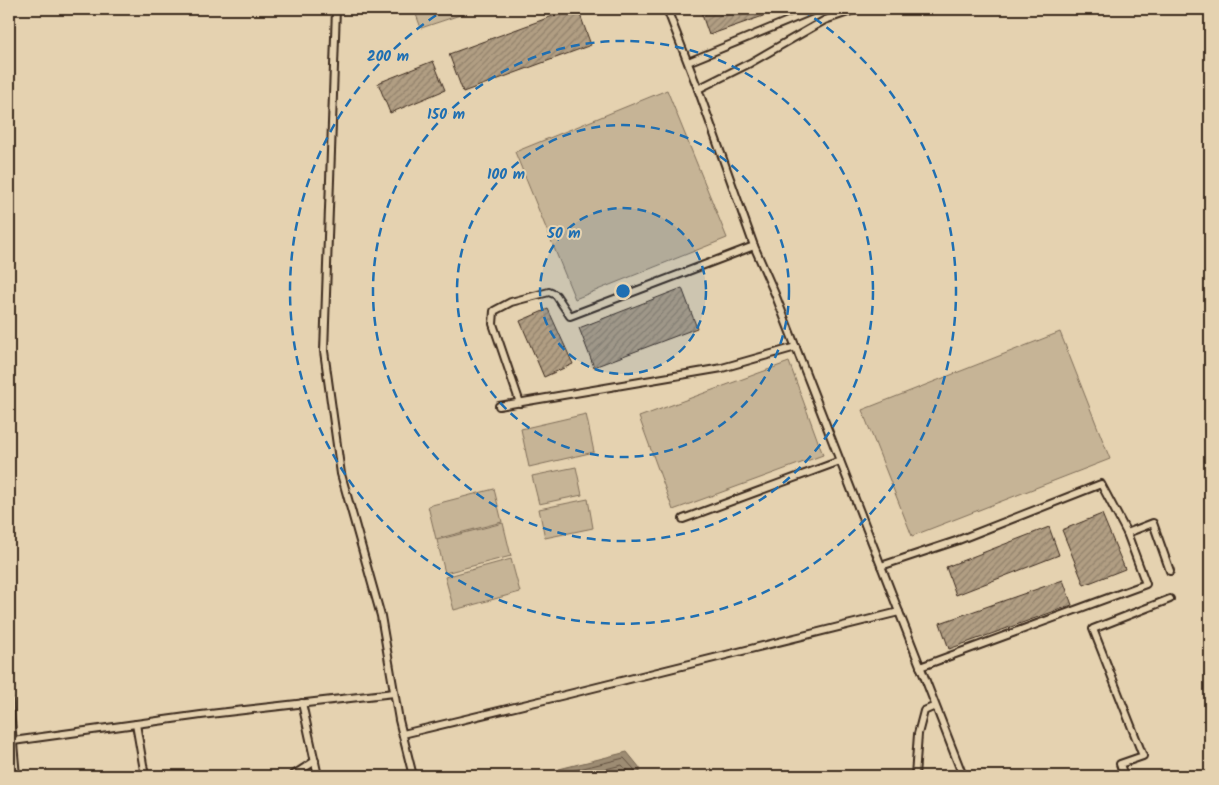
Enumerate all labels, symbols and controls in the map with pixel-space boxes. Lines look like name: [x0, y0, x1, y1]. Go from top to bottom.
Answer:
text: 200 m: [367, 45, 409, 69]
text: 150 m: [427, 103, 465, 127]
text: 100 m: [487, 163, 525, 187]
text: 50 m: [546, 222, 581, 246]
centre of rings: [614, 282, 632, 300]

